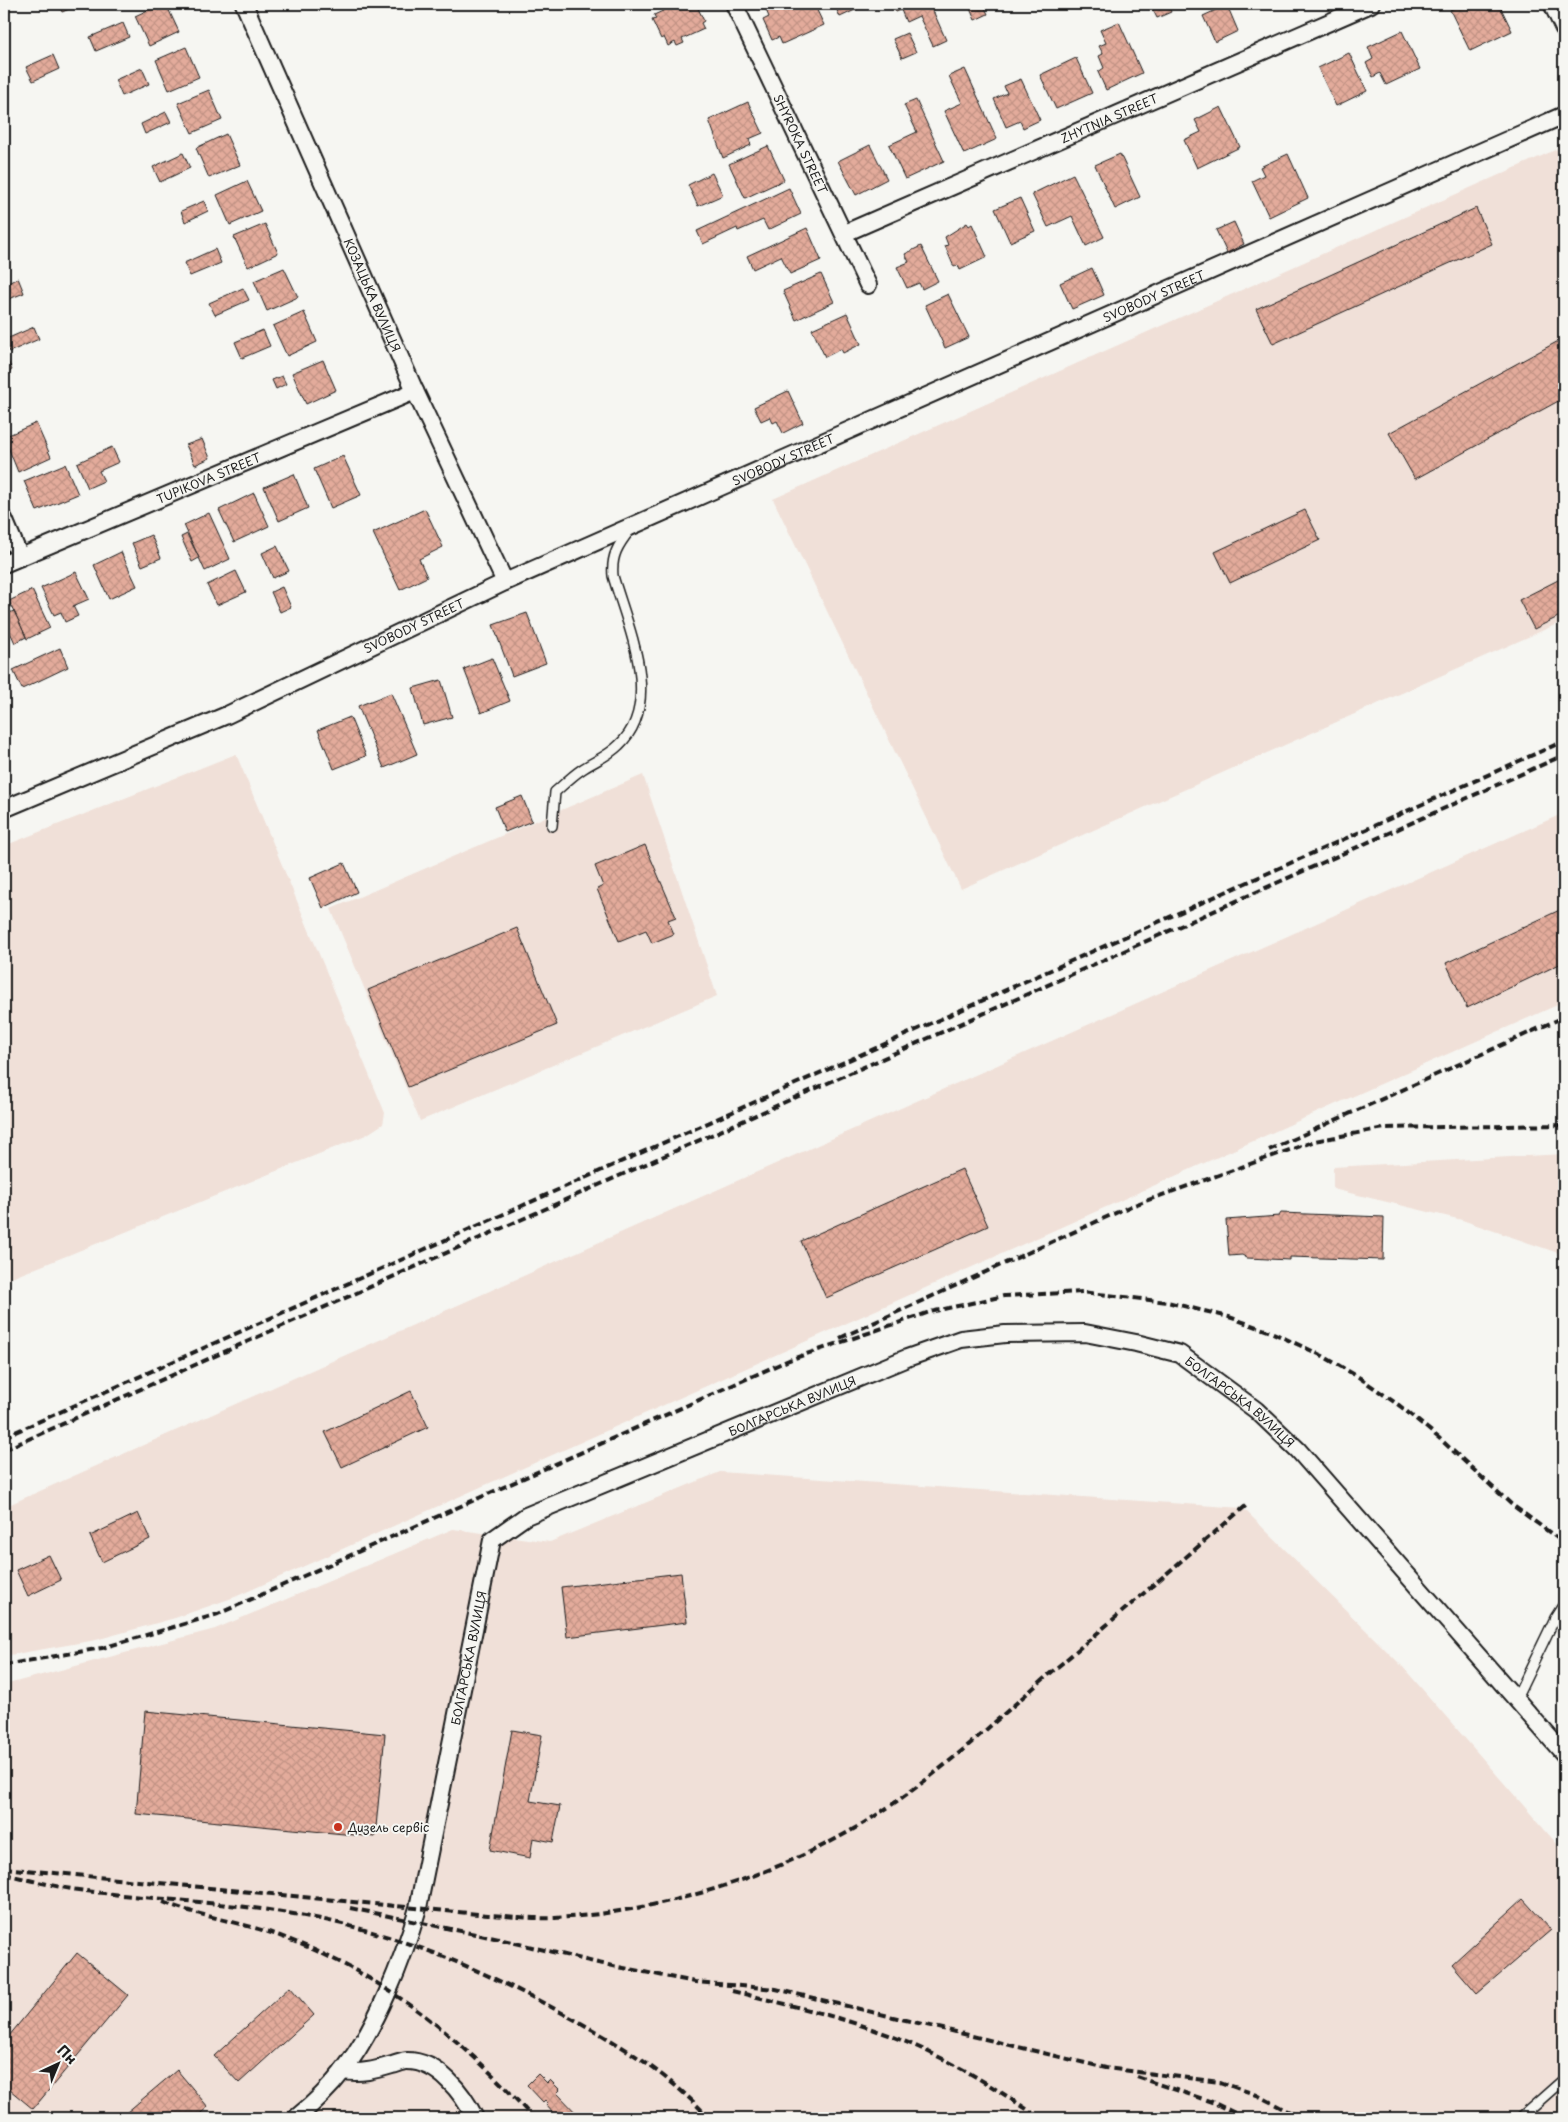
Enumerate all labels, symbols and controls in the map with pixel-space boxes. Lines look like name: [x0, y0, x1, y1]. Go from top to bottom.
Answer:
street label: ZHYTNIA STREET: [1058, 89, 1161, 147]
street label: SHYROKA STREET: [769, 91, 832, 197]
street label: КОЗАЦЬКА ВУЛИЦЯ: [340, 235, 406, 355]
street label: SVOBODY STREET: [1100, 265, 1208, 326]
street label: SVOBODY STREET: [729, 429, 837, 490]
street label: TUPIKOVA STREET: [154, 448, 264, 508]
street label: SVOBODY STREET: [360, 594, 468, 657]
street label: БОЛГАРСЬКА ВУЛИЦЯ: [1182, 1352, 1299, 1451]
street label: БОЛГАРСЬКА ВУЛИЦЯ: [726, 1371, 859, 1440]
street label: БОЛГАРСЬКА ВУЛИЦЯ: [446, 1589, 491, 1727]
place label: Дизель сервіс: [347, 1818, 429, 1836]
marker: Дизель сервіс: [332, 1821, 344, 1833]
north arrow: [32, 2040, 82, 2090]
text: Пн: [53, 2040, 82, 2069]

